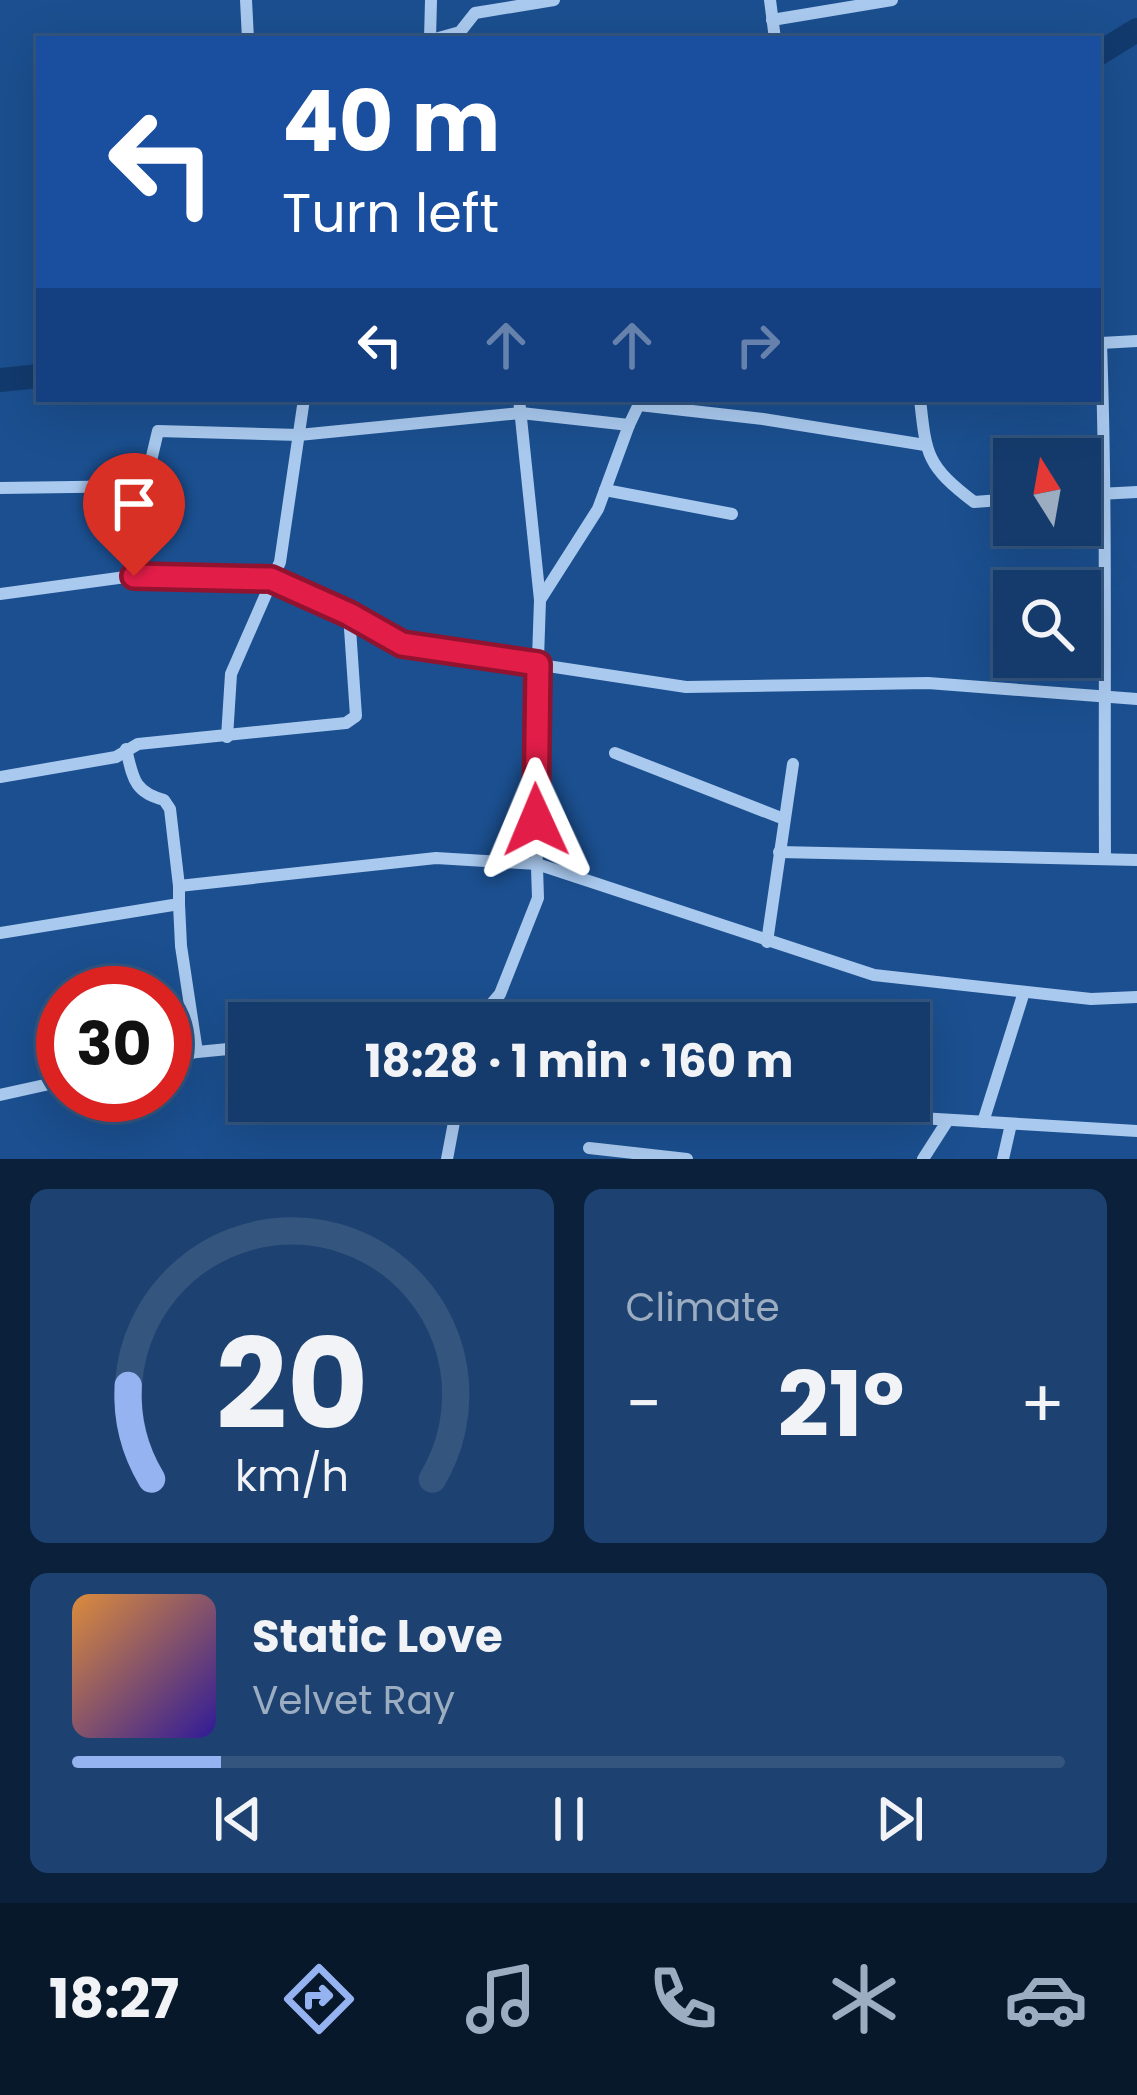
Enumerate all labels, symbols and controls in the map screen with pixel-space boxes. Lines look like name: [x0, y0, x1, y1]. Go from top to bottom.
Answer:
text: 40 m: [282, 63, 500, 180]
icon: left: [84, 84, 240, 240]
text: Turn left: [282, 175, 499, 251]
icon: left: [347, 312, 413, 378]
icon: ahead: [473, 312, 539, 378]
icon: ahead: [599, 312, 665, 378]
icon: right: [725, 312, 791, 378]
north arrow: [993, 438, 1101, 546]
map controls: [993, 438, 1101, 678]
pin: [83, 453, 185, 576]
icon: arrive: [101, 471, 167, 537]
button: search: [993, 570, 1101, 678]
position arrow: [473, 757, 599, 883]
speed limit sign: 30: [36, 966, 192, 1122]
text: 18:28 · 1 min · 160 m: [365, 1030, 793, 1093]
text: Climate: [626, 1280, 780, 1335]
text: 20: [215, 1297, 368, 1472]
text: 21°: [777, 1341, 904, 1468]
text: −: [626, 1358, 662, 1450]
text: +: [1020, 1358, 1065, 1450]
text: km/h: [235, 1446, 349, 1506]
text: Static Love: [252, 1605, 503, 1668]
text: Velvet Ray: [252, 1673, 455, 1728]
icon: previous: [205, 1786, 271, 1852]
icon: pause: [536, 1786, 602, 1852]
icon: next: [867, 1786, 933, 1852]
icon: directions: [277, 1957, 361, 2041]
icon: music: [459, 1957, 543, 2041]
icon: phone: [641, 1957, 725, 2041]
icon: climate: [822, 1957, 906, 2041]
icon: car: [1004, 1957, 1088, 2041]
text: 18:27: [49, 1961, 179, 2037]

